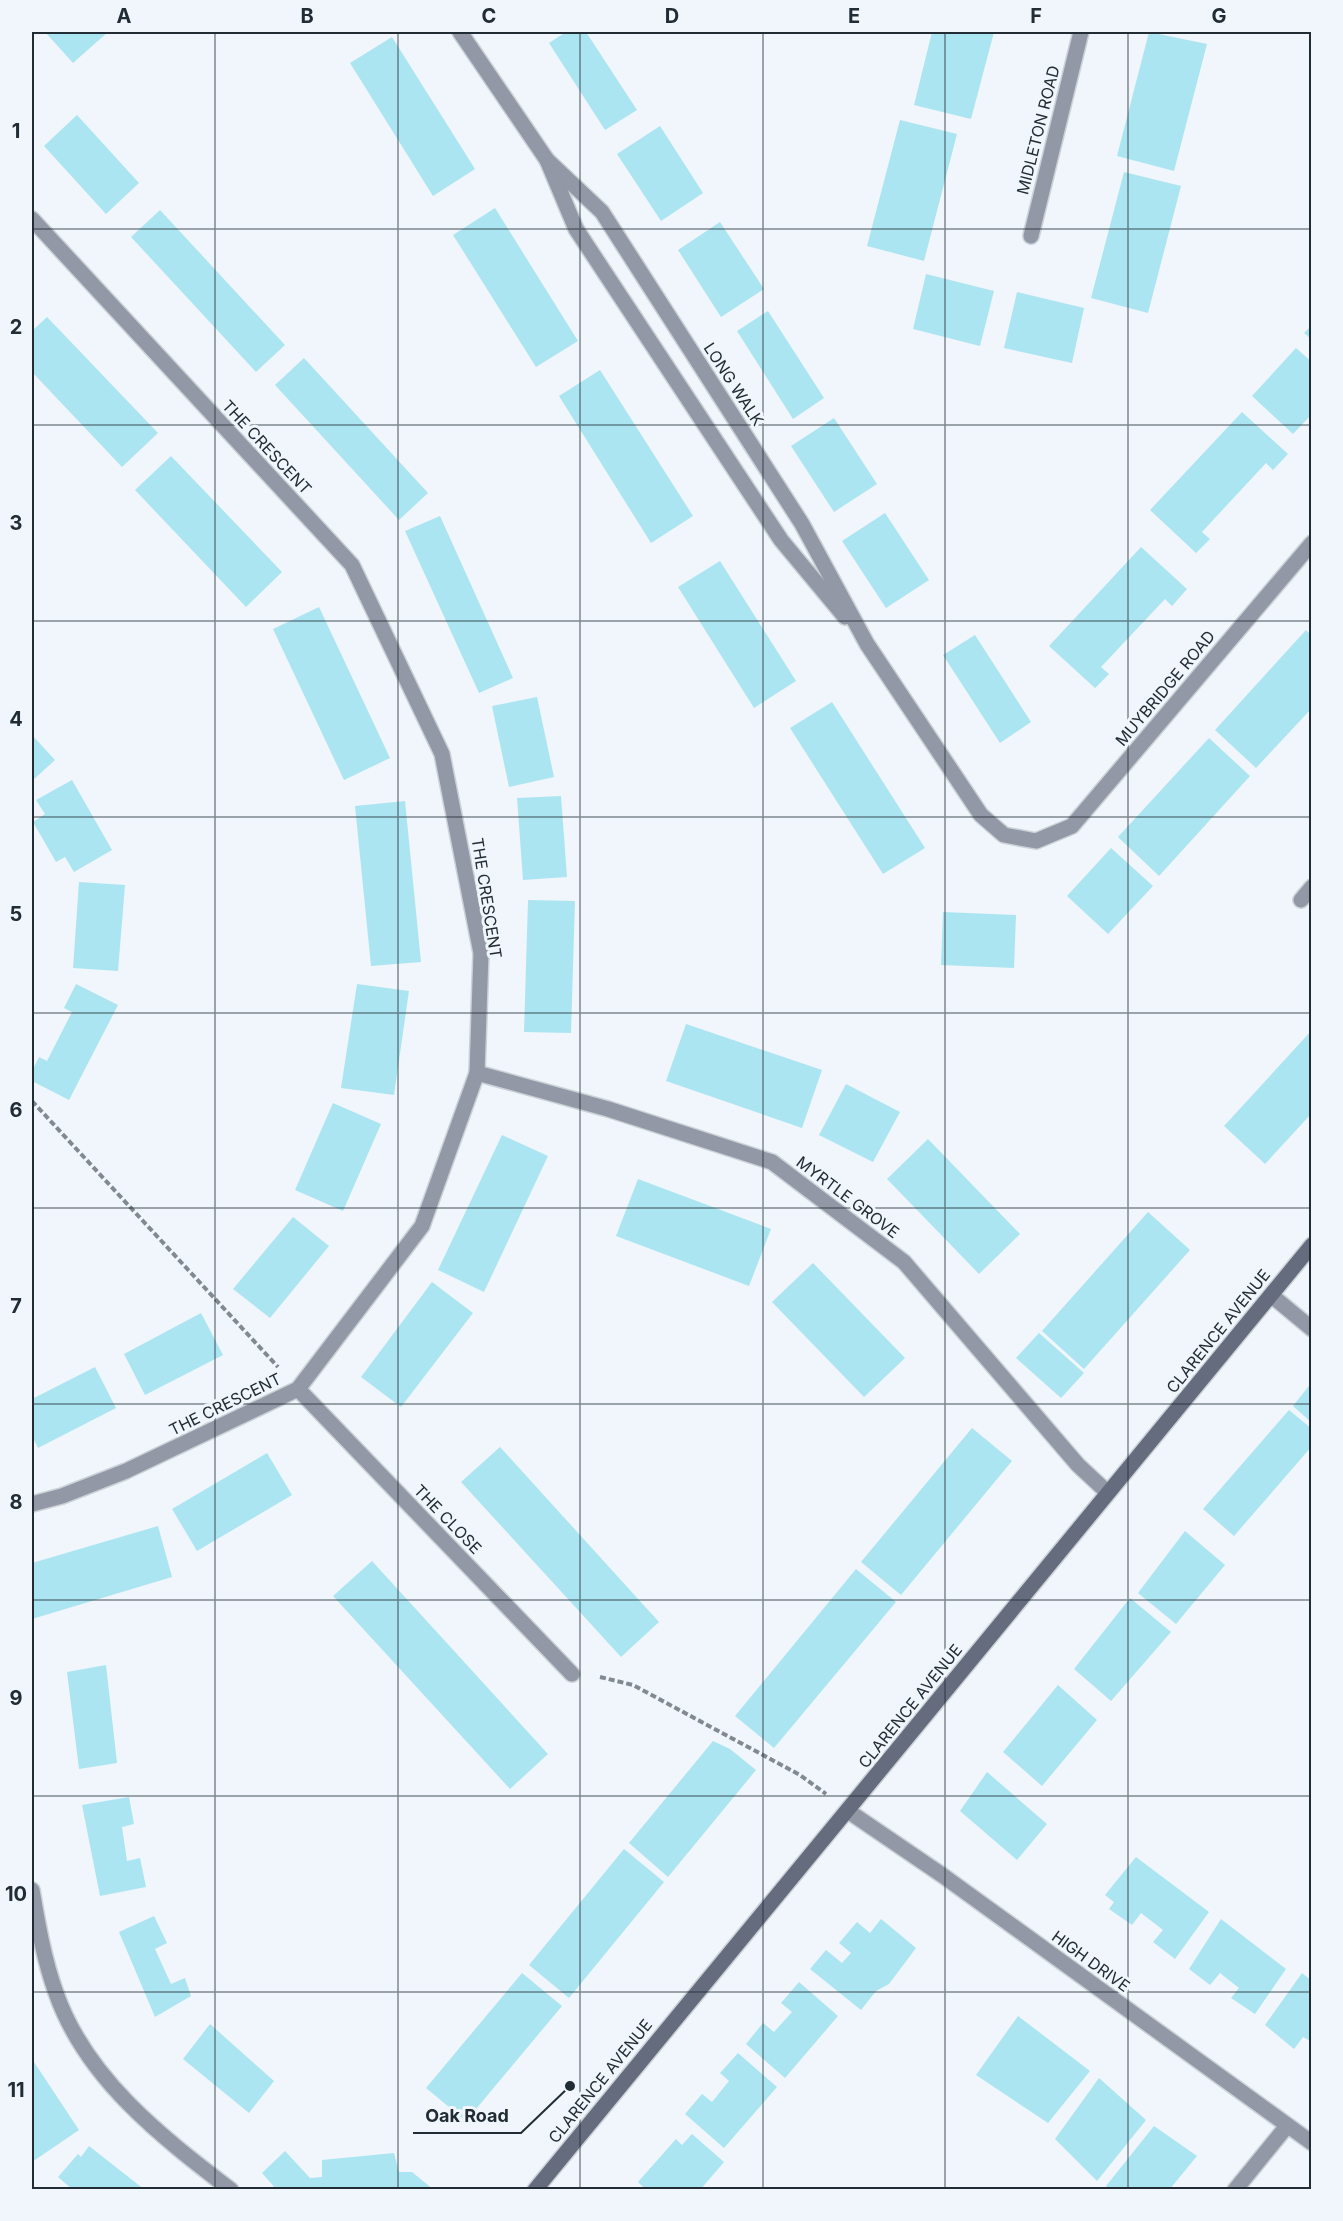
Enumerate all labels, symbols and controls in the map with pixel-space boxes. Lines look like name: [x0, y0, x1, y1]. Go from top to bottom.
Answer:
text: A: [117, 4, 132, 28]
text: B: [300, 4, 314, 28]
text: C: [482, 4, 496, 28]
text: D: [665, 4, 679, 28]
text: E: [848, 4, 860, 28]
text: F: [1030, 4, 1042, 28]
text: G: [1211, 4, 1227, 28]
street label: MIDLETON ROAD: [1012, 63, 1064, 197]
text: 1: [12, 119, 20, 143]
text: 2: [10, 315, 22, 339]
street label: LONG WALK: [700, 339, 768, 429]
street label: THE CRESCENT: [218, 396, 316, 498]
text: 3: [10, 511, 22, 535]
street label: MUYBRIDGE ROAD: [1111, 626, 1219, 750]
text: 4: [9, 707, 23, 731]
street label: THE CRESCENT: [468, 836, 506, 960]
text: 5: [10, 902, 22, 926]
text: 6: [10, 1098, 23, 1122]
street label: MYRTLE GROVE: [793, 1152, 903, 1242]
street label: CLARENCE AVENUE: [1162, 1265, 1274, 1397]
text: 7: [10, 1294, 22, 1318]
street label: THE CRESCENT: [166, 1368, 284, 1440]
street label: THE CLOSE: [410, 1480, 486, 1558]
text: 8: [9, 1490, 23, 1514]
street label: CLARENCE AVENUE: [854, 1640, 966, 1772]
text: 9: [10, 1686, 23, 1710]
text: 10: [5, 1882, 27, 1906]
street label: HIGH DRIVE: [1048, 1926, 1134, 1996]
street label: CLARENCE AVENUE: [544, 2015, 656, 2147]
text: 11: [7, 2078, 25, 2102]
callout: Oak Road: [413, 2097, 521, 2133]
text: Oak Road: [425, 2105, 509, 2126]

